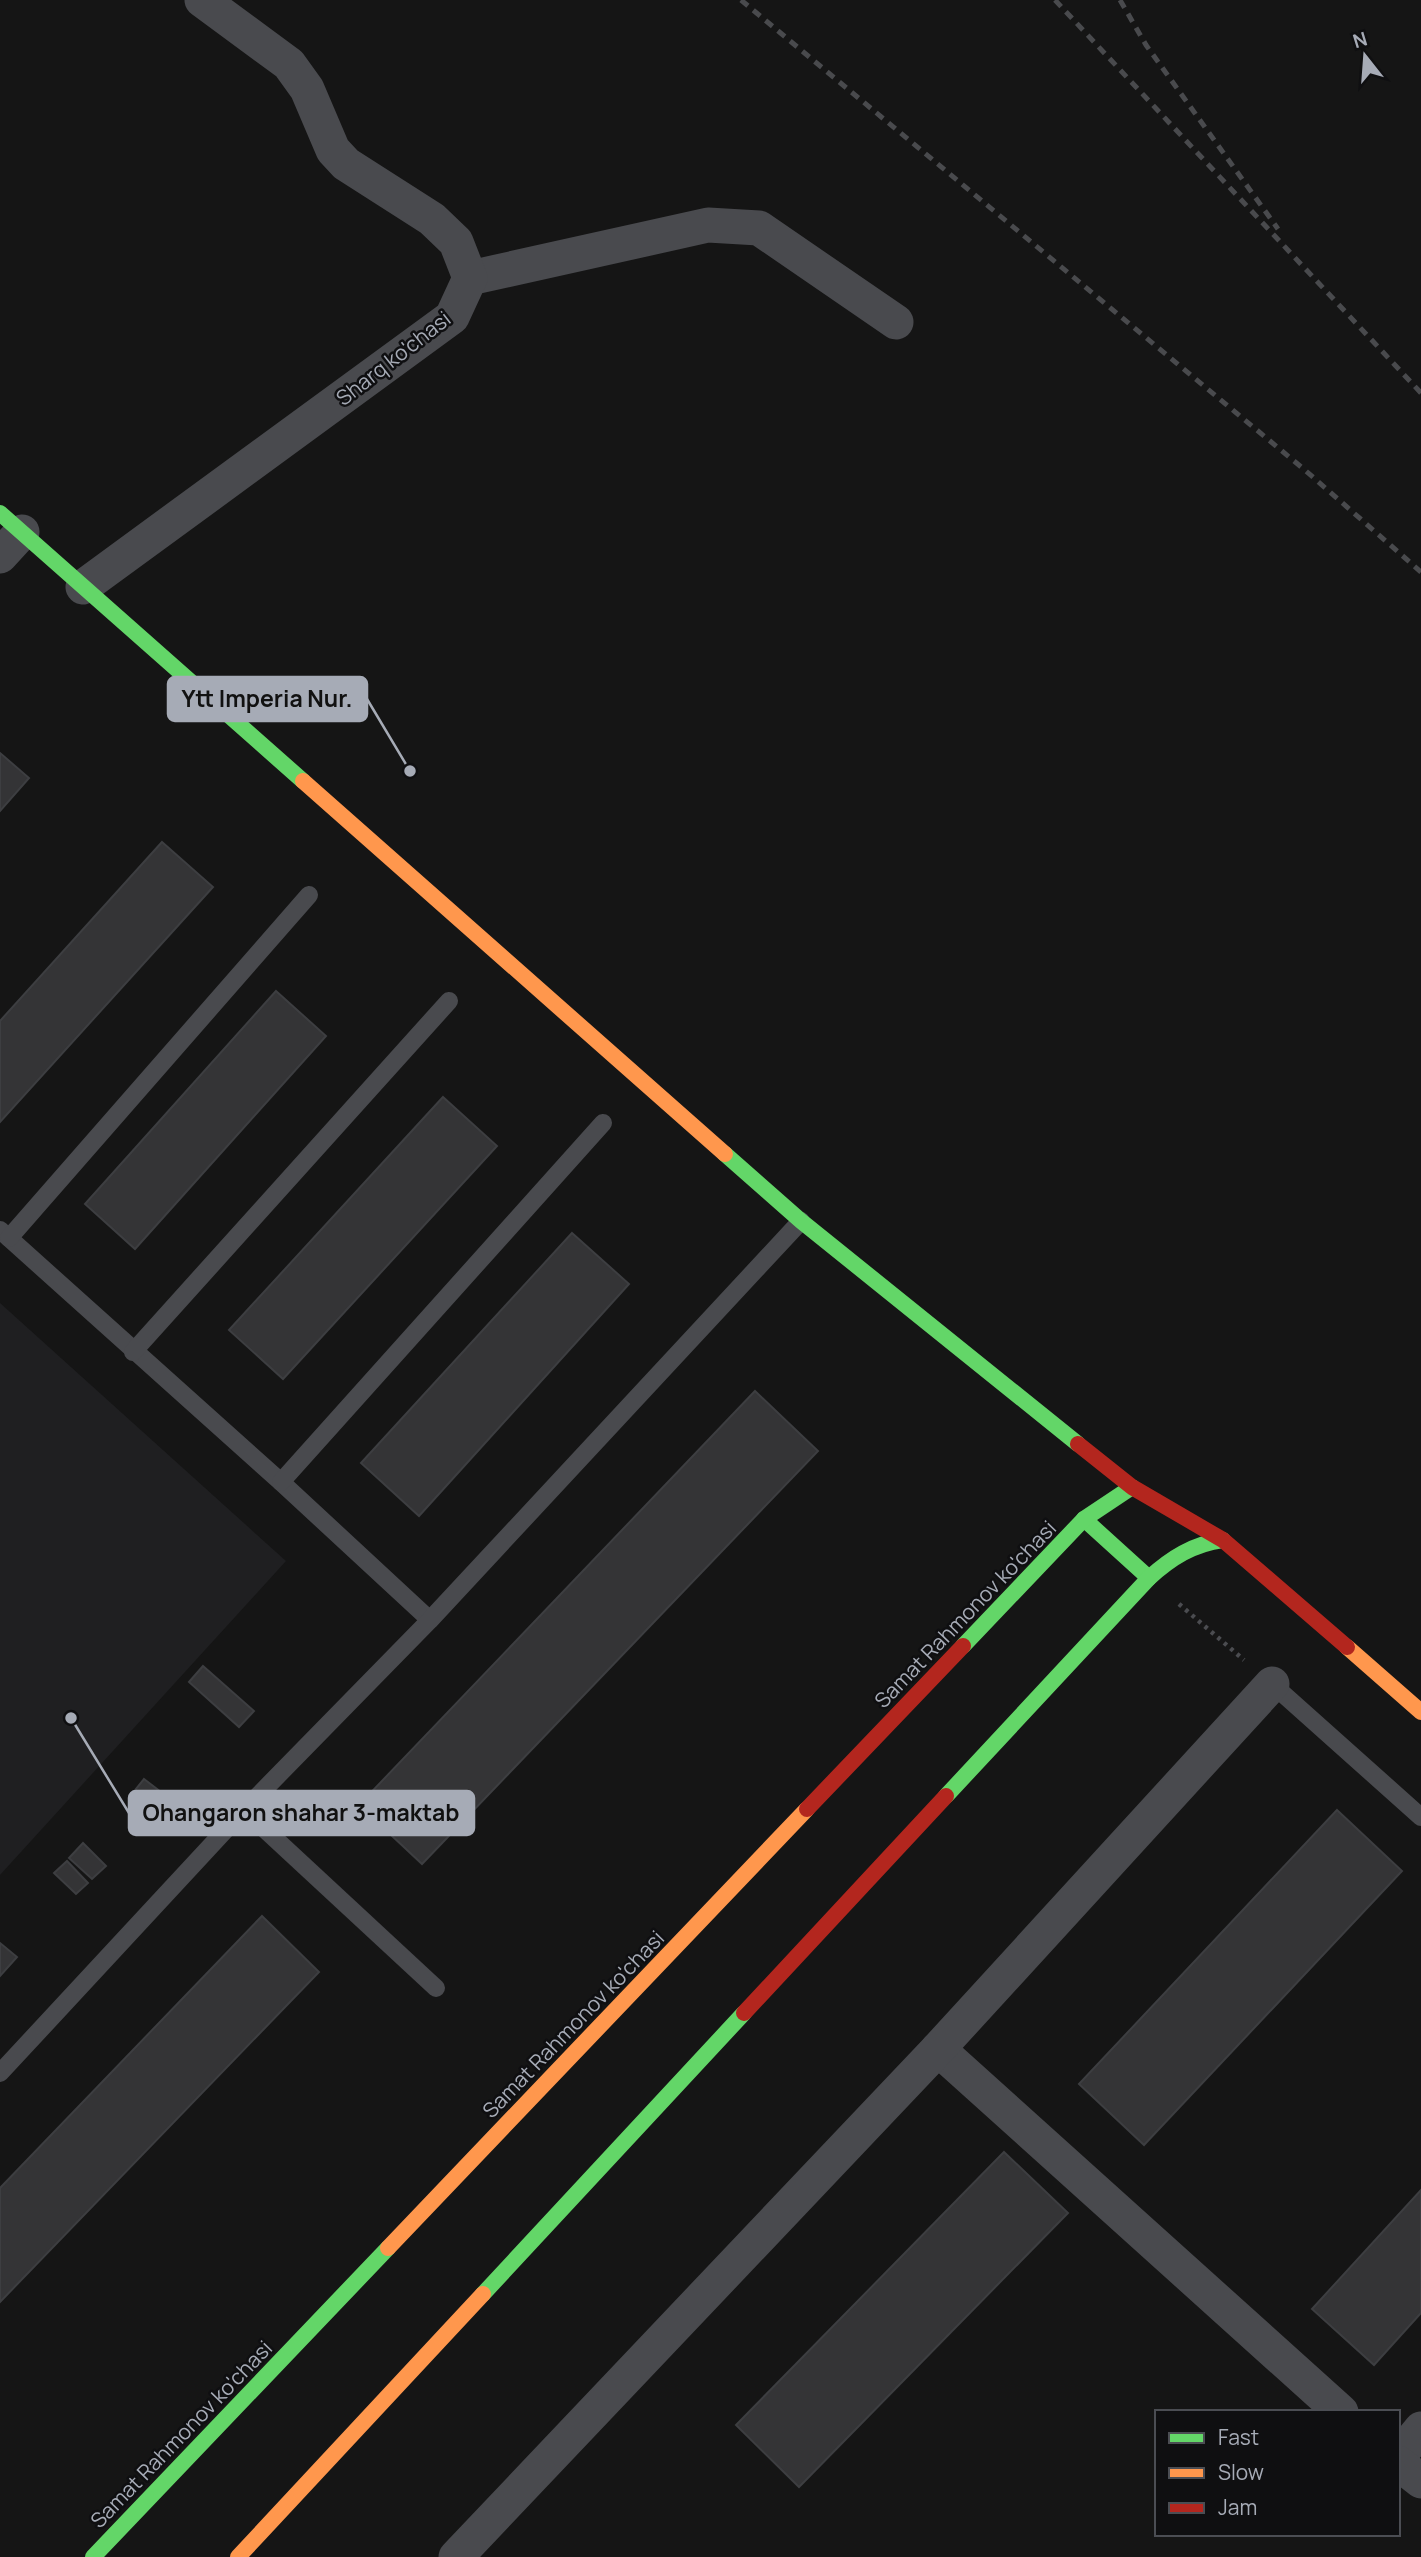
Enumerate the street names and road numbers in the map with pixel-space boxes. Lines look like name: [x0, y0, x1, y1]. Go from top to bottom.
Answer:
street label: Sharq ko'chasi: [330, 304, 456, 412]
street label: Samat Rahmonov ko'chasi: [868, 1514, 1062, 1714]
street label: Samat Rahmonov ko'chasi: [476, 1924, 670, 2124]
street label: Samat Rahmonov ko'chasi: [84, 2334, 278, 2534]

